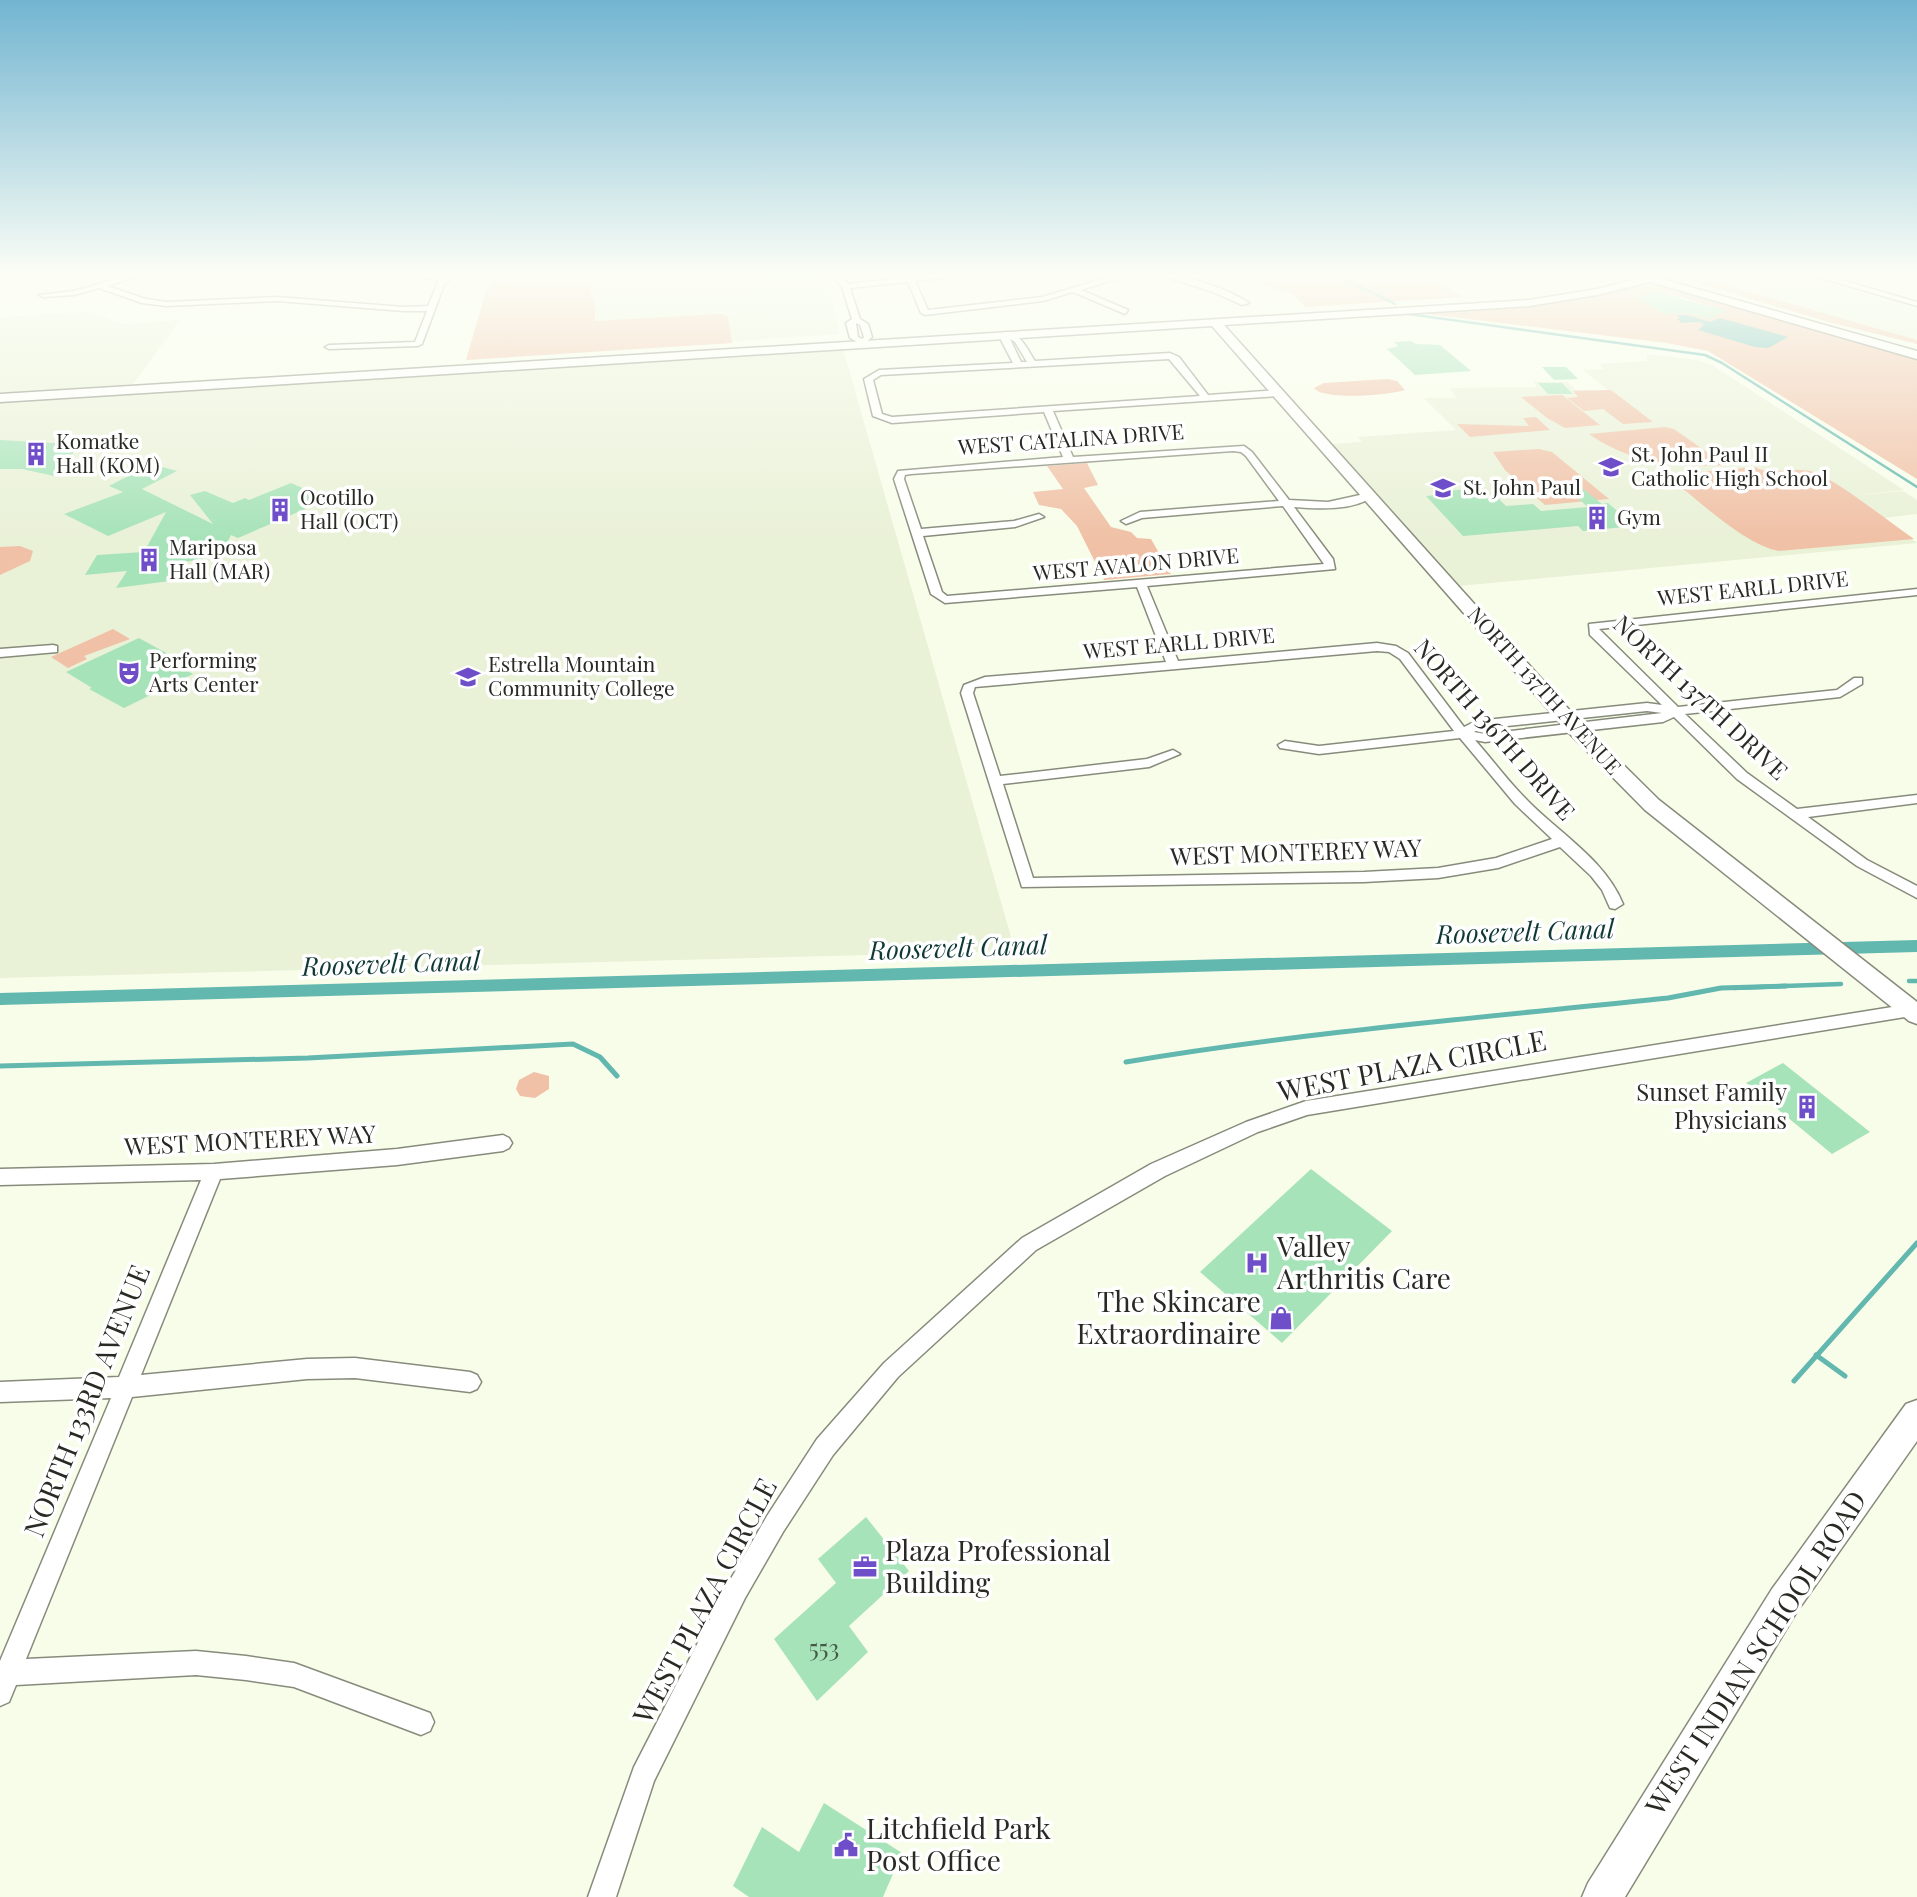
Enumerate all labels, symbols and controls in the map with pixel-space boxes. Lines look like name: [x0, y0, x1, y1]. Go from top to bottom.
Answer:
street label: WEST CATALINA DRIVE: [956, 416, 1185, 460]
place label: Komatke Hall (KOM): [56, 426, 160, 478]
place label: St. John Paul II Catholic High School: [1631, 439, 1828, 491]
building icon: Komatke Hall (KOM): [22, 440, 50, 468]
school or university icon: St. John Paul II Catholic High School: [1597, 453, 1625, 481]
place label: St. John Paul: [1463, 472, 1581, 500]
school or university icon: St. John Paul: [1429, 474, 1457, 502]
place label: Ocotillo Hall (OCT): [300, 482, 398, 534]
building icon: Ocotillo Hall (OCT): [266, 496, 294, 524]
place label: Gym: [1617, 502, 1661, 530]
building icon: Gym: [1583, 504, 1611, 532]
place label: Mariposa Hall (MAR): [169, 532, 270, 584]
street label: WEST AVALON DRIVE: [1031, 540, 1240, 586]
building icon: Mariposa Hall (MAR): [135, 546, 163, 574]
street label: WEST EARLL DRIVE: [1655, 563, 1850, 611]
street label: NORTH 137TH AVENUE: [1463, 600, 1628, 780]
street label: NORTH 137TH DRIVE: [1607, 607, 1795, 786]
street label: WEST EARLL DRIVE: [1081, 620, 1276, 664]
street label: NORTH 136TH DRIVE: [1408, 631, 1583, 826]
place label: Performing Arts Center: [148, 645, 259, 697]
place label: Estrella Mountain Community College: [488, 649, 675, 701]
theatre icon: Performing Arts Center: [115, 659, 143, 687]
school or university icon: Estrella Mountain Community College: [454, 663, 482, 691]
street label: WEST MONTEREY WAY: [1169, 831, 1423, 871]
water label: Roosevelt Canal: [1434, 910, 1616, 951]
water label: Roosevelt Canal: [867, 926, 1049, 967]
water label: Roosevelt Canal: [300, 942, 482, 983]
street label: WEST PLAZA CIRCLE: [1273, 1020, 1549, 1109]
place label: Sunset Family Physicians: [1636, 1075, 1787, 1135]
building icon: Sunset Family Physicians: [1793, 1093, 1821, 1121]
street label: WEST MONTEREY WAY: [122, 1116, 377, 1162]
place label: Valley Arthritis Care: [1276, 1227, 1451, 1296]
hospital icon: Valley Arthritis Care: [1243, 1249, 1271, 1277]
street label: NORTH 133RD AVENUE: [14, 1259, 157, 1542]
place label: The Skincare Extraordinaire: [1076, 1282, 1261, 1351]
shop icon: The Skincare Extraordinaire: [1267, 1304, 1295, 1332]
street label: WEST PLAZA CIRCLE: [623, 1471, 784, 1730]
street label: WEST INDIAN SCHOOL ROAD: [1635, 1483, 1874, 1822]
place label: Plaza Professional Building: [885, 1531, 1111, 1600]
office icon: Plaza Professional Building: [851, 1553, 879, 1581]
house number: 553: [809, 1631, 839, 1663]
place label: Litchfield Park Post Office: [866, 1809, 1051, 1878]
public building icon: Litchfield Park Post Office: [832, 1831, 860, 1859]

